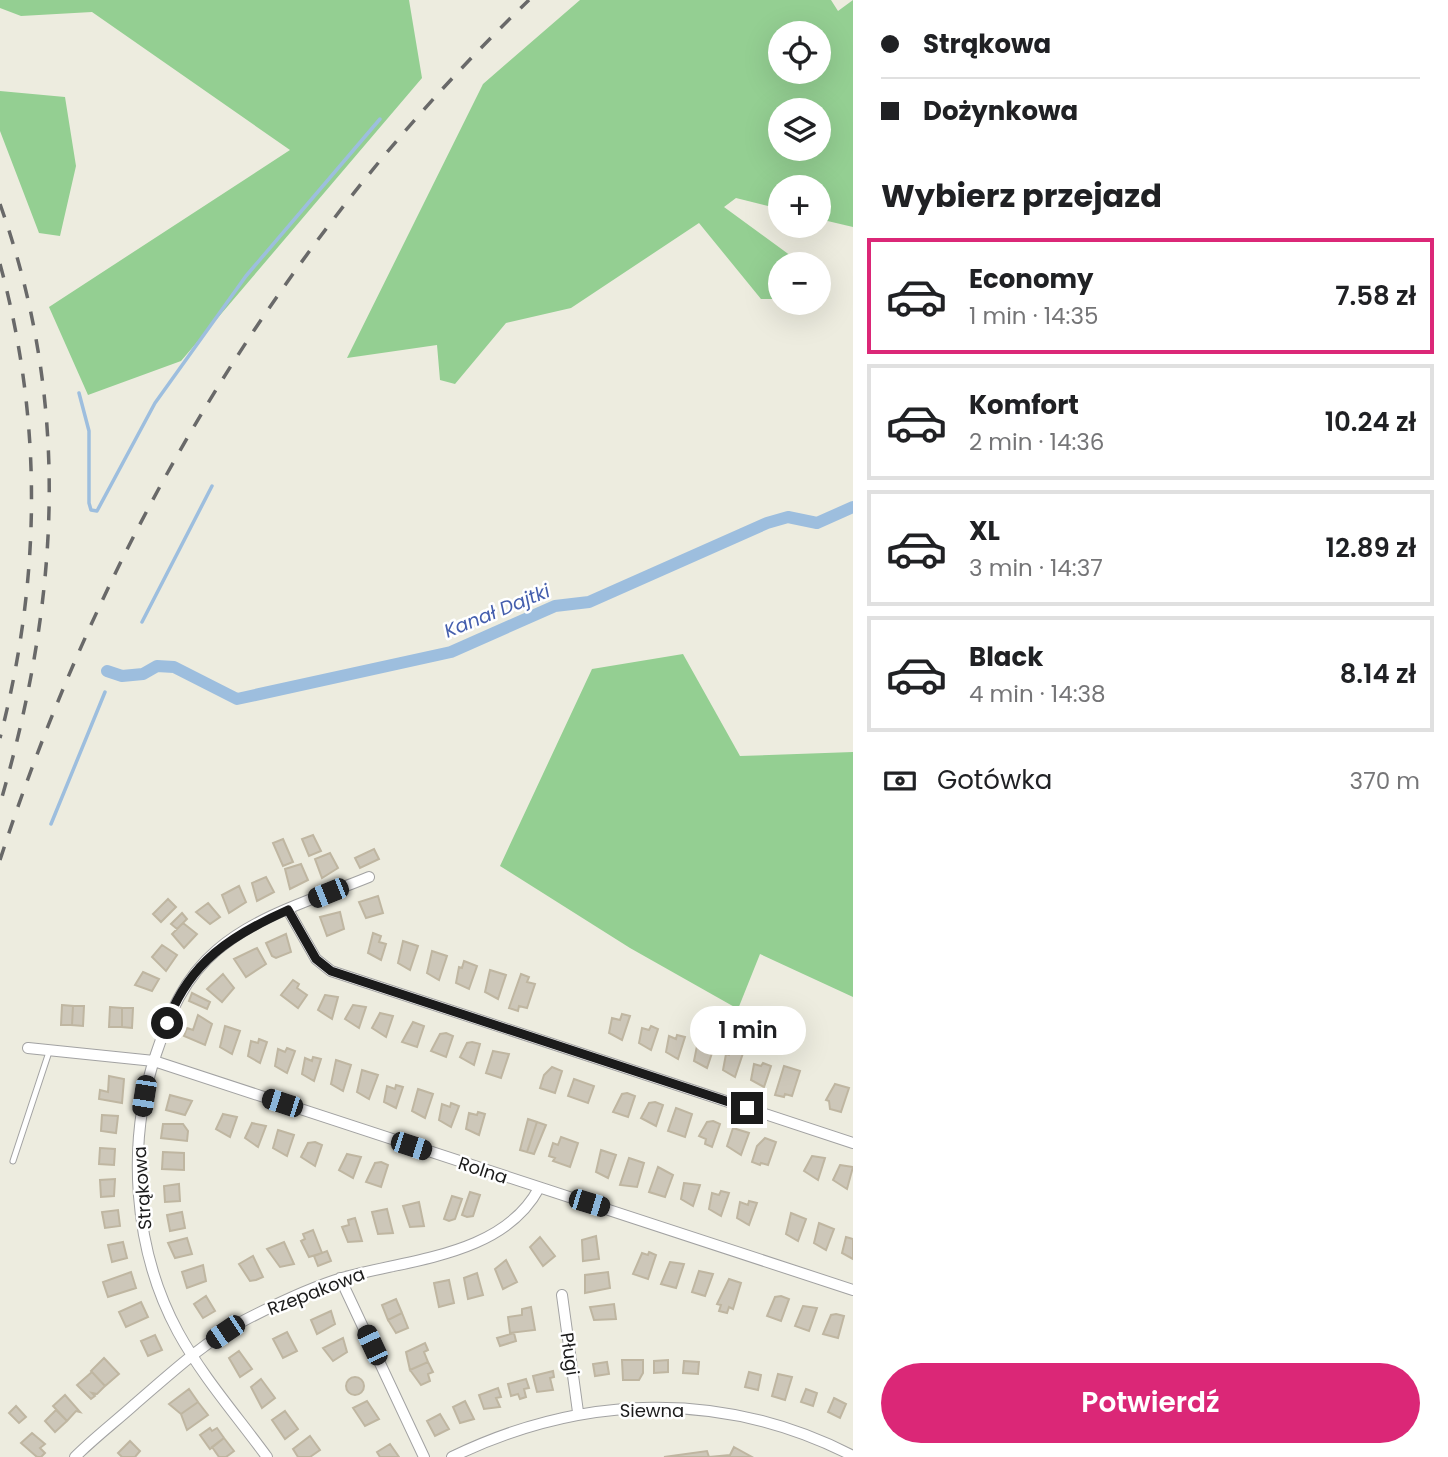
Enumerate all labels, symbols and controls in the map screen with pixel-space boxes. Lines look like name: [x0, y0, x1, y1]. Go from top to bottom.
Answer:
map controls: [768, 21, 831, 315]
button: locate: [768, 21, 831, 84]
text: Strąkowa: [923, 26, 1051, 62]
text: Dożynkowa: [923, 93, 1078, 129]
button: layers: [768, 98, 831, 161]
text: Wybierz przejazd: [881, 173, 1162, 218]
button: +: [768, 175, 831, 238]
button: −: [768, 252, 831, 315]
text: Economy: [969, 261, 1093, 297]
icon: car: [885, 265, 948, 328]
text: 7.58 zł: [1335, 278, 1416, 314]
text: 1 min · 14:35: [969, 300, 1098, 332]
text: Komfort: [969, 387, 1079, 423]
icon: car: [885, 391, 948, 454]
text: 10.24 zł: [1325, 404, 1416, 440]
text: 2 min · 14:36: [969, 426, 1104, 458]
text: XL: [969, 513, 1000, 549]
icon: car: [885, 517, 948, 580]
text: 12.89 zł: [1326, 530, 1416, 566]
text: 3 min · 14:37: [969, 552, 1103, 584]
water label: Kanał Dajtki: [440, 577, 554, 645]
text: Black: [969, 639, 1043, 675]
icon: car: [885, 643, 948, 706]
text: 8.14 zł: [1340, 656, 1416, 692]
text: 4 min · 14:38: [969, 678, 1106, 710]
icon: cash: [881, 762, 919, 800]
text: Gotówka: [937, 762, 1052, 798]
text: 370 m: [1350, 765, 1420, 797]
car: [305, 875, 352, 911]
callout: 1 min: [689, 1006, 805, 1056]
route start: [151, 1007, 183, 1039]
text: 1 min: [718, 1014, 778, 1046]
car: [131, 1074, 158, 1118]
car: [259, 1087, 306, 1119]
route end: [731, 1092, 763, 1124]
car: [388, 1130, 435, 1162]
street label: Strąkowa: [127, 1145, 157, 1231]
street label: Rolna: [455, 1150, 511, 1190]
car: [566, 1187, 613, 1219]
street label: Rzepakowa: [264, 1261, 368, 1321]
car: [202, 1312, 249, 1352]
car: [354, 1322, 391, 1368]
street label: Pługi: [555, 1331, 585, 1377]
button: Potwierdź: [881, 1363, 1420, 1443]
street label: Siewna: [620, 1398, 684, 1423]

